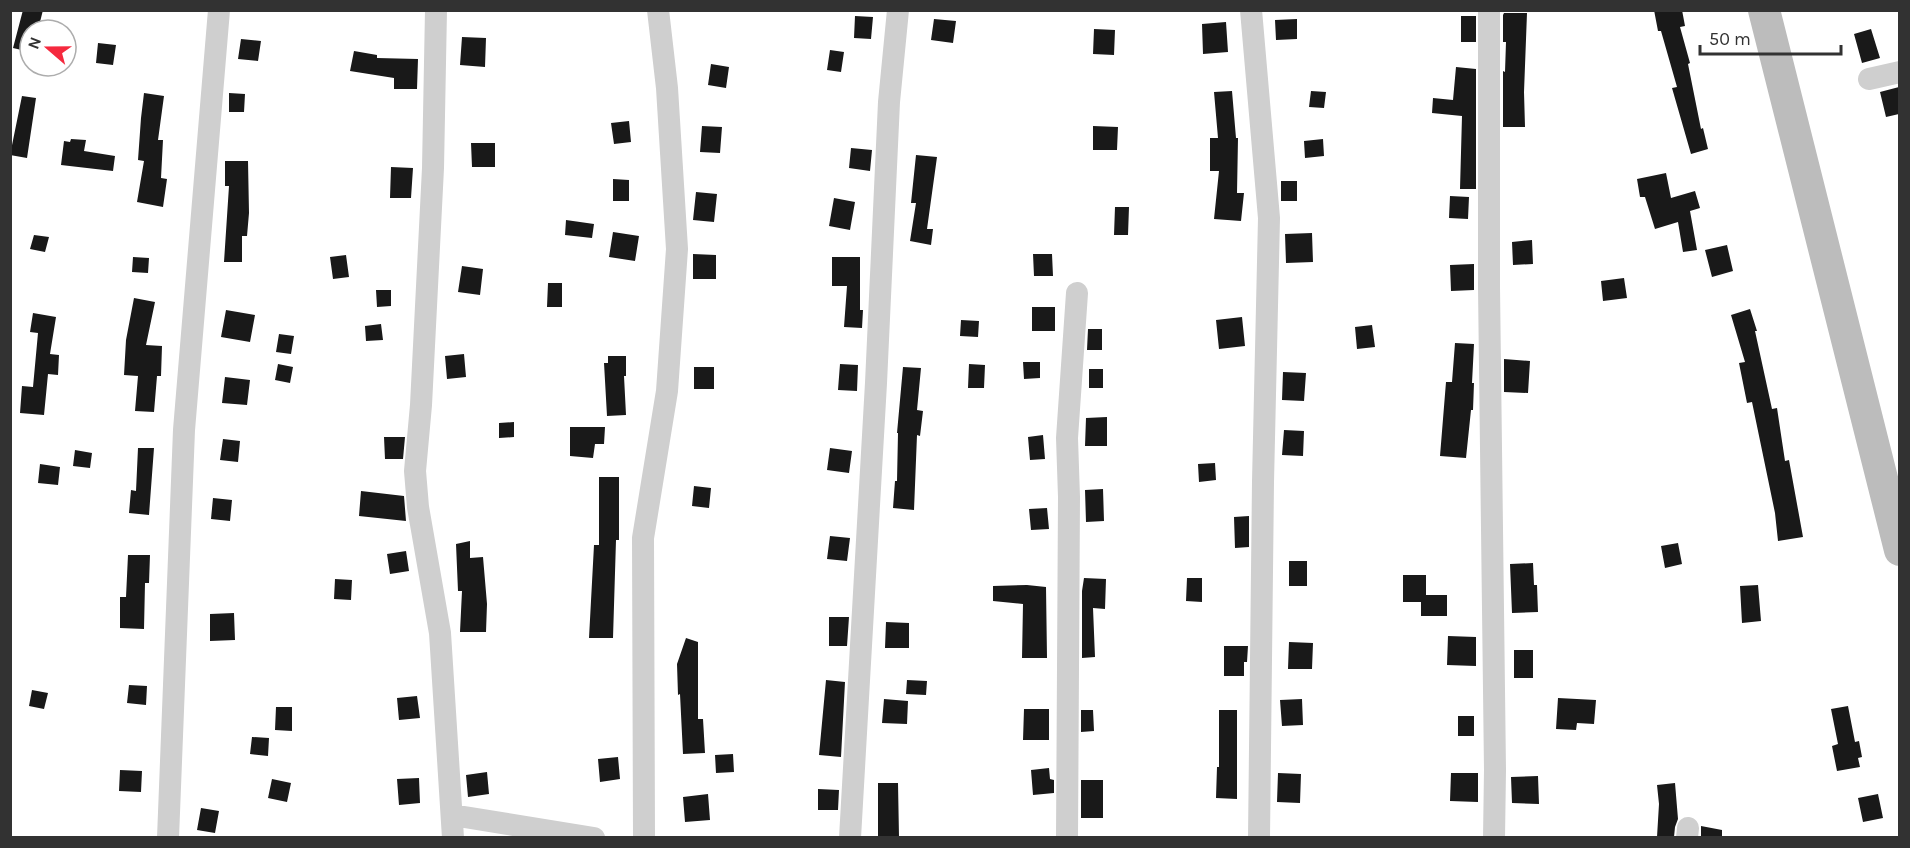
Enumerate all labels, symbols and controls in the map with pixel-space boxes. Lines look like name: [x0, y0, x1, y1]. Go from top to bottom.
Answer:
north arrow: [18, 18, 78, 78]
scale bar: [1700, 18, 1841, 56]
text: 50 m: [1709, 28, 1751, 50]
text: N: [23, 34, 45, 52]

